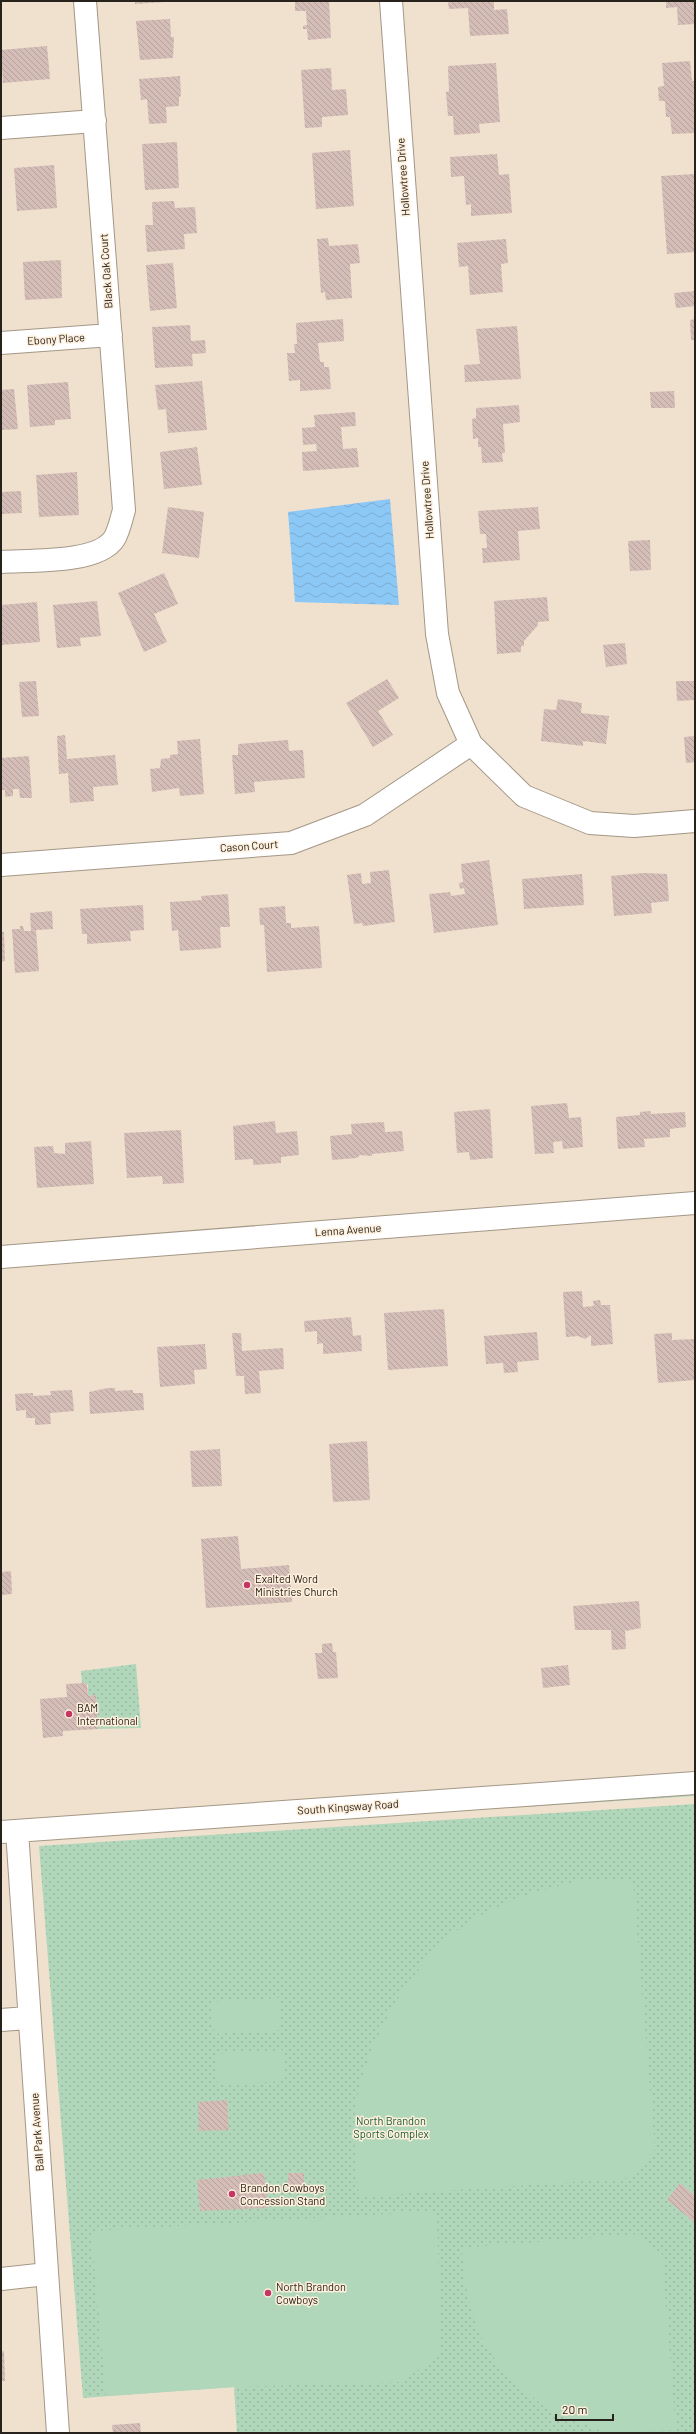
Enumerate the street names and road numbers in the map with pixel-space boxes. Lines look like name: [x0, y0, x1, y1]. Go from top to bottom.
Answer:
street label: Hollowtree Drive: [393, 137, 412, 217]
street label: Black Oak Court: [96, 233, 115, 309]
street label: Ebony Place: [27, 330, 85, 347]
street label: Hollowtree Drive: [417, 460, 436, 540]
street label: Cason Court: [219, 837, 279, 854]
street label: Lenna Avenue: [314, 1221, 382, 1238]
street label: South Kingsway Road: [297, 1796, 399, 1817]
street label: Ball Park Avenue: [27, 2092, 46, 2172]

